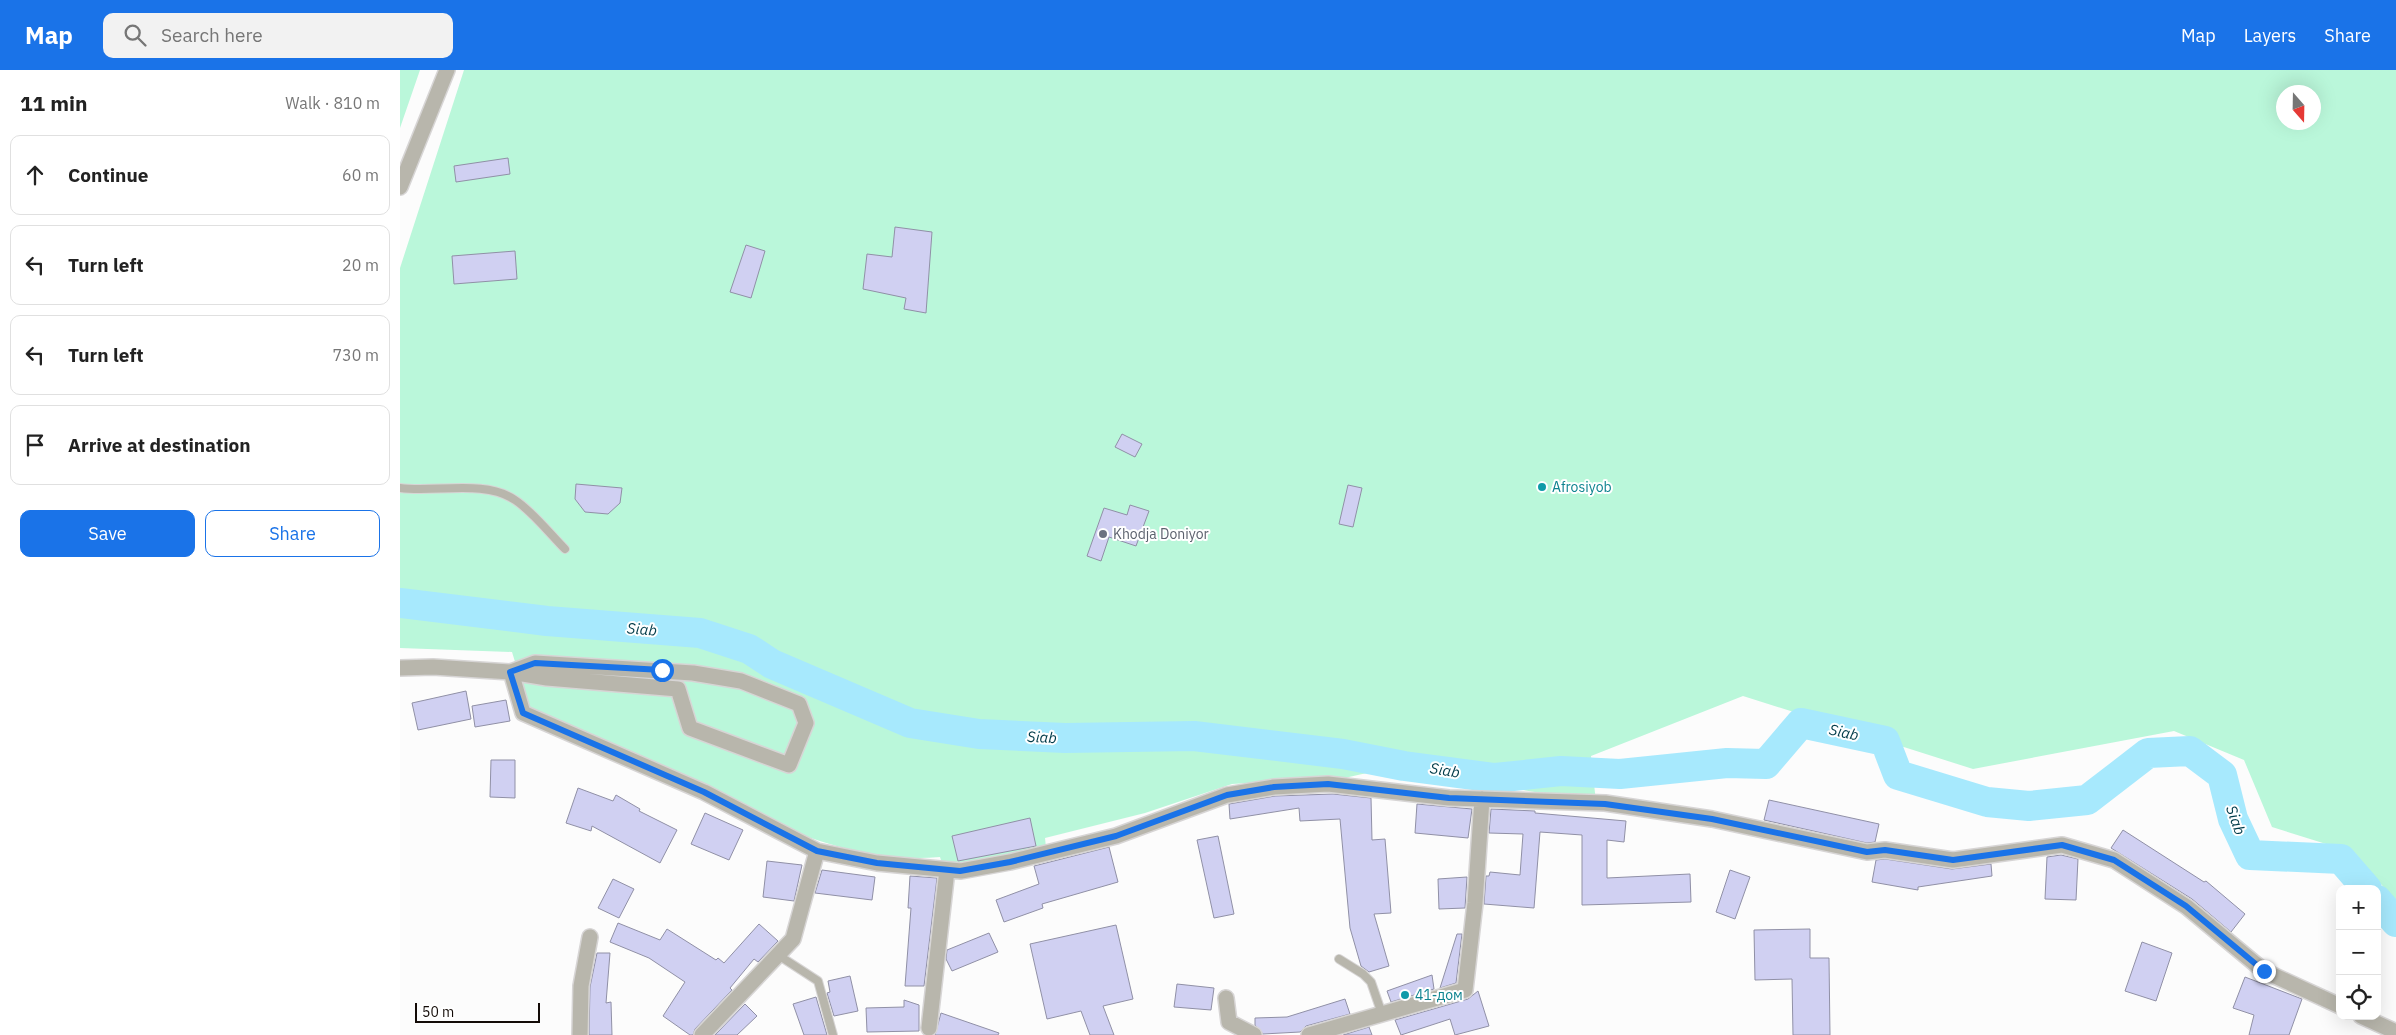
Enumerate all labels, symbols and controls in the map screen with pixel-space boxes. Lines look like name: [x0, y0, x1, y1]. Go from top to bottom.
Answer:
search box: [103, 13, 453, 58]
text: Map: [25, 19, 73, 51]
icon: search: [121, 21, 149, 49]
text: Search here: [161, 23, 263, 47]
text: Map: [2181, 24, 2216, 47]
text: Layers: [2244, 24, 2296, 47]
text: Share: [2324, 24, 2371, 47]
north arrow: [2276, 85, 2321, 130]
text: 11 min: [20, 89, 87, 117]
text: Walk · 810 m: [285, 93, 380, 113]
icon: ahead: [21, 161, 49, 189]
text: Continue: [68, 163, 148, 187]
text: 60 m: [342, 165, 379, 185]
icon: left: [21, 251, 49, 279]
text: Turn left: [68, 253, 144, 277]
text: 20 m: [342, 255, 379, 275]
icon: left: [21, 341, 49, 369]
text: Turn left: [68, 343, 144, 367]
text: 730 m: [332, 345, 379, 365]
icon: arrive: [21, 431, 49, 459]
text: Arrive at destination: [68, 433, 251, 457]
place label: Afrosiyob: [1552, 478, 1612, 496]
marker: Afrosiyob: [1536, 481, 1548, 493]
button: Save: [20, 510, 195, 557]
button: Share: [205, 510, 380, 557]
place label: Khodja Doniyor: [1113, 525, 1209, 543]
marker: Khodja Doniyor: [1097, 528, 1109, 540]
water label: Siab: [626, 618, 658, 640]
route start: [651, 659, 674, 682]
water label: Siab: [1827, 720, 1861, 744]
water label: Siab: [1027, 727, 1057, 747]
water label: Siab: [1429, 758, 1461, 782]
water label: Siab: [2222, 803, 2250, 837]
map controls: [2336, 885, 2381, 1020]
button: +: [2336, 885, 2381, 930]
button: −: [2336, 930, 2381, 975]
route end: [2253, 960, 2276, 983]
button: locate: [2336, 975, 2381, 1020]
place label: 41-дом: [1415, 986, 1463, 1004]
marker: 41-дом: [1399, 989, 1411, 1001]
scale bar: [415, 1000, 540, 1023]
text: 50 m: [422, 1003, 454, 1021]

